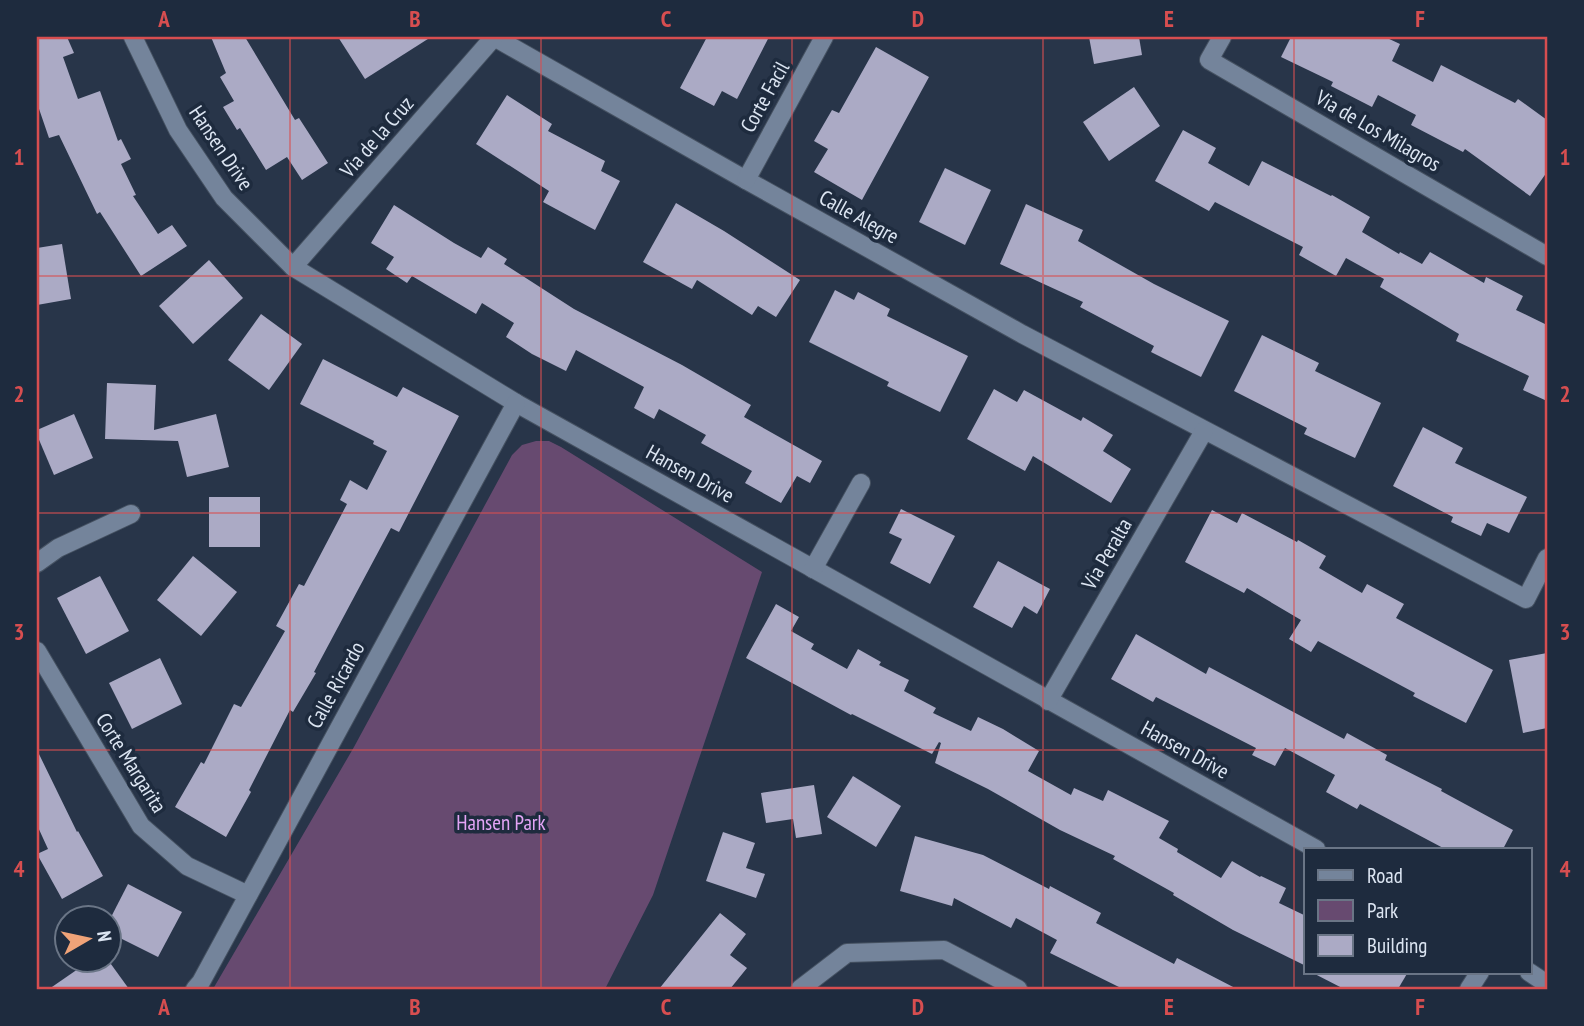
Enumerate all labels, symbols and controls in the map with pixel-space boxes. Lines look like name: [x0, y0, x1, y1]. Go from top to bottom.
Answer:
text: A: [157, 4, 170, 33]
text: B: [409, 4, 421, 33]
text: C: [661, 4, 672, 33]
text: D: [912, 4, 924, 33]
text: E: [1164, 4, 1174, 33]
text: F: [1415, 4, 1425, 33]
street label: Corte Facil: [734, 56, 795, 137]
street label: Via de Los Milagros: [1310, 83, 1446, 177]
street label: Via de la Cruz: [333, 91, 419, 184]
street label: Hansen Drive: [183, 100, 260, 195]
text: 1: [14, 142, 25, 171]
text: 1: [1560, 142, 1571, 171]
street label: Calle Alegre: [815, 184, 904, 249]
text: 2: [14, 379, 25, 408]
text: 2: [1560, 379, 1571, 408]
street label: Hansen Drive: [642, 438, 739, 509]
street label: Via Peralta: [1075, 513, 1138, 595]
text: 3: [14, 617, 25, 646]
text: 3: [1560, 617, 1571, 646]
street label: Calle Ricardo: [301, 637, 370, 733]
street label: Corte Margarita: [90, 708, 173, 818]
street label: Hansen Drive: [1137, 714, 1234, 785]
park label: Hansen Park: [456, 809, 546, 836]
legend: [1304, 848, 1532, 974]
text: 4: [14, 854, 25, 883]
text: 4: [1560, 854, 1571, 883]
text: Road: [1367, 862, 1403, 889]
text: Park: [1367, 897, 1398, 924]
north arrow: [52, 904, 122, 974]
text: N: [92, 929, 117, 943]
text: Building: [1367, 932, 1427, 959]
text: A: [157, 992, 170, 1021]
text: B: [409, 992, 421, 1021]
text: C: [661, 992, 672, 1021]
text: D: [912, 992, 924, 1021]
text: E: [1164, 992, 1174, 1021]
text: F: [1415, 992, 1425, 1021]

